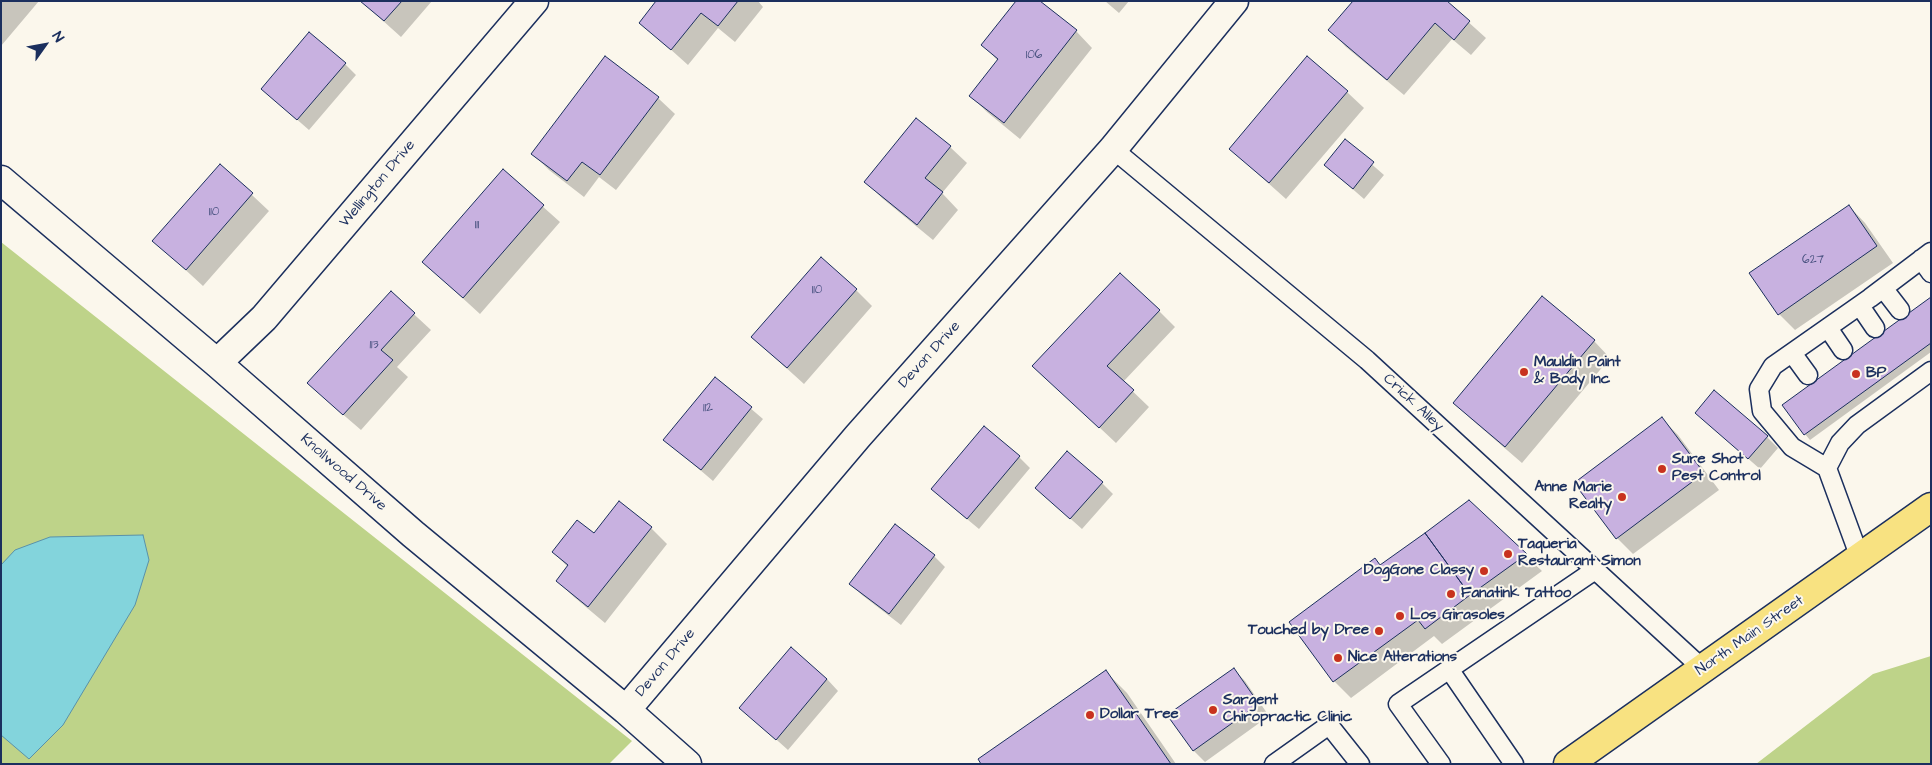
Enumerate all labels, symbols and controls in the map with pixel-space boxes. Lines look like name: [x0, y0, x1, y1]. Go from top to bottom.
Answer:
north arrow: [20, 20, 70, 70]
text: N: [47, 28, 69, 46]
house number: 106: [1026, 48, 1042, 62]
street label: Wellington Drive: [336, 137, 420, 231]
house number: 110: [209, 205, 219, 219]
house number: 111: [475, 218, 479, 232]
house number: 627: [1802, 253, 1824, 267]
house number: 110: [812, 283, 822, 297]
street label: Devon Drive: [895, 318, 965, 392]
house number: 113: [369, 338, 379, 352]
place label: Mauldin Paint & Body Inc: [1534, 354, 1621, 389]
place label: BP: [1866, 365, 1886, 383]
marker: Mauldin Paint & Body Inc: [1518, 366, 1530, 378]
marker: BP: [1850, 368, 1862, 380]
street label: Crick Alley: [1379, 370, 1447, 436]
house number: 112: [703, 401, 713, 415]
street label: Knollwood Drive: [296, 431, 390, 515]
place label: Sure Shot Pest Control: [1672, 451, 1761, 486]
marker: Sure Shot Pest Control: [1656, 463, 1668, 475]
place label: Anne Marie Realty: [1535, 479, 1612, 514]
marker: Anne Marie Realty: [1616, 491, 1628, 503]
place label: Taqueria Restaurant Simon: [1518, 536, 1641, 571]
marker: Taqueria Restaurant Simon: [1502, 548, 1514, 560]
place label: DogGone Classy: [1364, 562, 1474, 580]
marker: DogGone Classy: [1478, 565, 1490, 577]
place label: Fanatink Tattoo: [1461, 585, 1571, 603]
marker: Fanatink Tattoo: [1445, 588, 1457, 600]
street label: North Main Street: [1693, 592, 1807, 680]
place label: Los Girasoles: [1410, 607, 1505, 625]
marker: Los Girasoles: [1394, 610, 1406, 622]
place label: Touched by Dree: [1248, 622, 1369, 640]
street label: Devon Drive: [632, 625, 700, 701]
marker: Touched by Dree: [1373, 625, 1385, 637]
place label: Nice Alterations: [1348, 649, 1457, 667]
marker: Nice Alterations: [1332, 652, 1344, 664]
place label: Sargent Chiropractic Clinic: [1223, 692, 1352, 727]
marker: Sargent Chiropractic Clinic: [1207, 704, 1219, 716]
place label: Dollar Tree: [1100, 706, 1179, 724]
marker: Dollar Tree: [1084, 709, 1096, 721]

